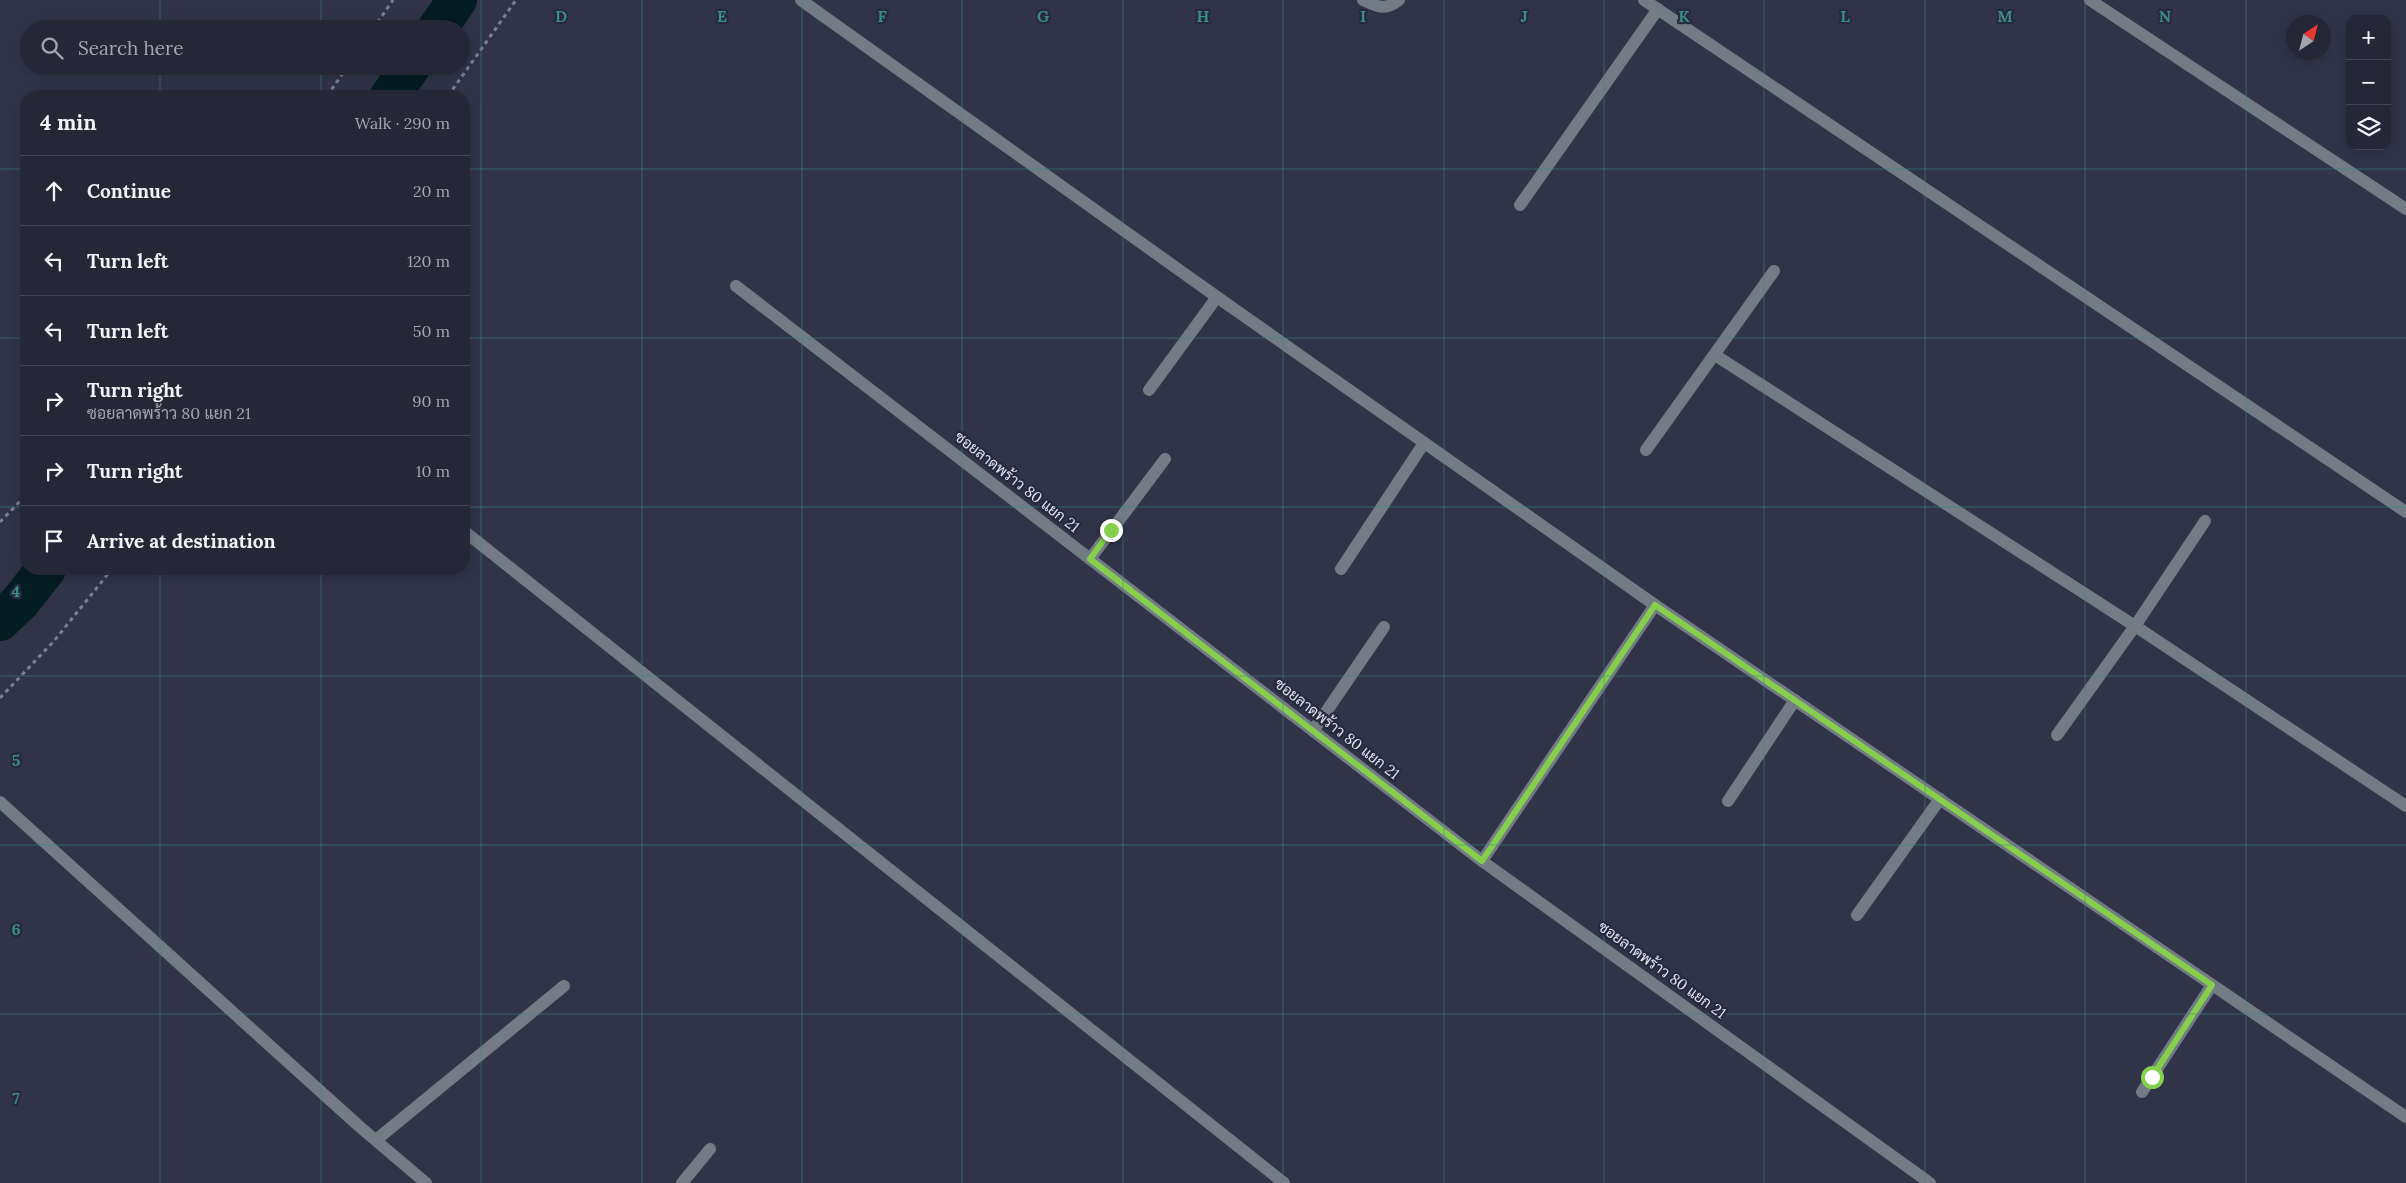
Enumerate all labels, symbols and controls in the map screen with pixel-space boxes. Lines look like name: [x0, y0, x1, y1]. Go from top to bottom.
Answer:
text: D: [555, 6, 567, 26]
text: E: [717, 6, 727, 26]
text: F: [877, 6, 887, 26]
text: G: [1037, 6, 1049, 26]
text: H: [1197, 6, 1210, 26]
text: I: [1360, 6, 1366, 26]
text: J: [1520, 6, 1528, 26]
text: K: [1678, 6, 1690, 26]
text: L: [1840, 6, 1850, 26]
text: M: [1997, 6, 2013, 26]
text: N: [2159, 6, 2171, 26]
north arrow: [2286, 15, 2331, 60]
map controls: [2346, 15, 2391, 150]
button: +: [2346, 15, 2391, 60]
search box: [20, 20, 470, 75]
icon: search: [38, 34, 66, 62]
text: Search here: [78, 36, 184, 60]
button: −: [2346, 60, 2391, 105]
button: layers: [2346, 105, 2391, 150]
text: 4 min: [40, 109, 97, 136]
text: Walk · 290 m: [355, 113, 450, 133]
icon: ahead: [40, 177, 68, 205]
text: Continue: [87, 179, 171, 203]
text: 20 m: [413, 181, 450, 201]
icon: left: [40, 247, 68, 275]
text: Turn left: [87, 249, 168, 273]
text: 120 m: [407, 251, 450, 271]
icon: left: [40, 317, 68, 345]
text: Turn left: [87, 319, 168, 343]
text: 50 m: [413, 321, 450, 341]
text: Turn right: [87, 378, 183, 402]
icon: right: [40, 387, 68, 415]
text: 90 m: [412, 391, 450, 411]
text: ซอยลาดพร้าว 80 แยก 21: [87, 403, 251, 423]
street label: ซอยลาดพร้าว 80 แยก 21: [951, 427, 1084, 536]
icon: right: [40, 457, 68, 485]
text: Turn right: [87, 459, 183, 483]
text: 10 m: [416, 461, 450, 481]
route end: [1100, 519, 1123, 542]
icon: arrive: [40, 527, 68, 555]
text: Arrive at destination: [87, 529, 276, 553]
text: 4: [12, 581, 21, 601]
street label: ซอยลาดพร้าว 80 แยก 21: [1271, 674, 1404, 783]
text: 5: [12, 750, 21, 770]
street label: ซอยลาดพร้าว 80 แยก 21: [1595, 917, 1730, 1022]
text: 6: [11, 919, 21, 939]
route start: [2141, 1066, 2164, 1089]
text: 7: [12, 1088, 20, 1108]

